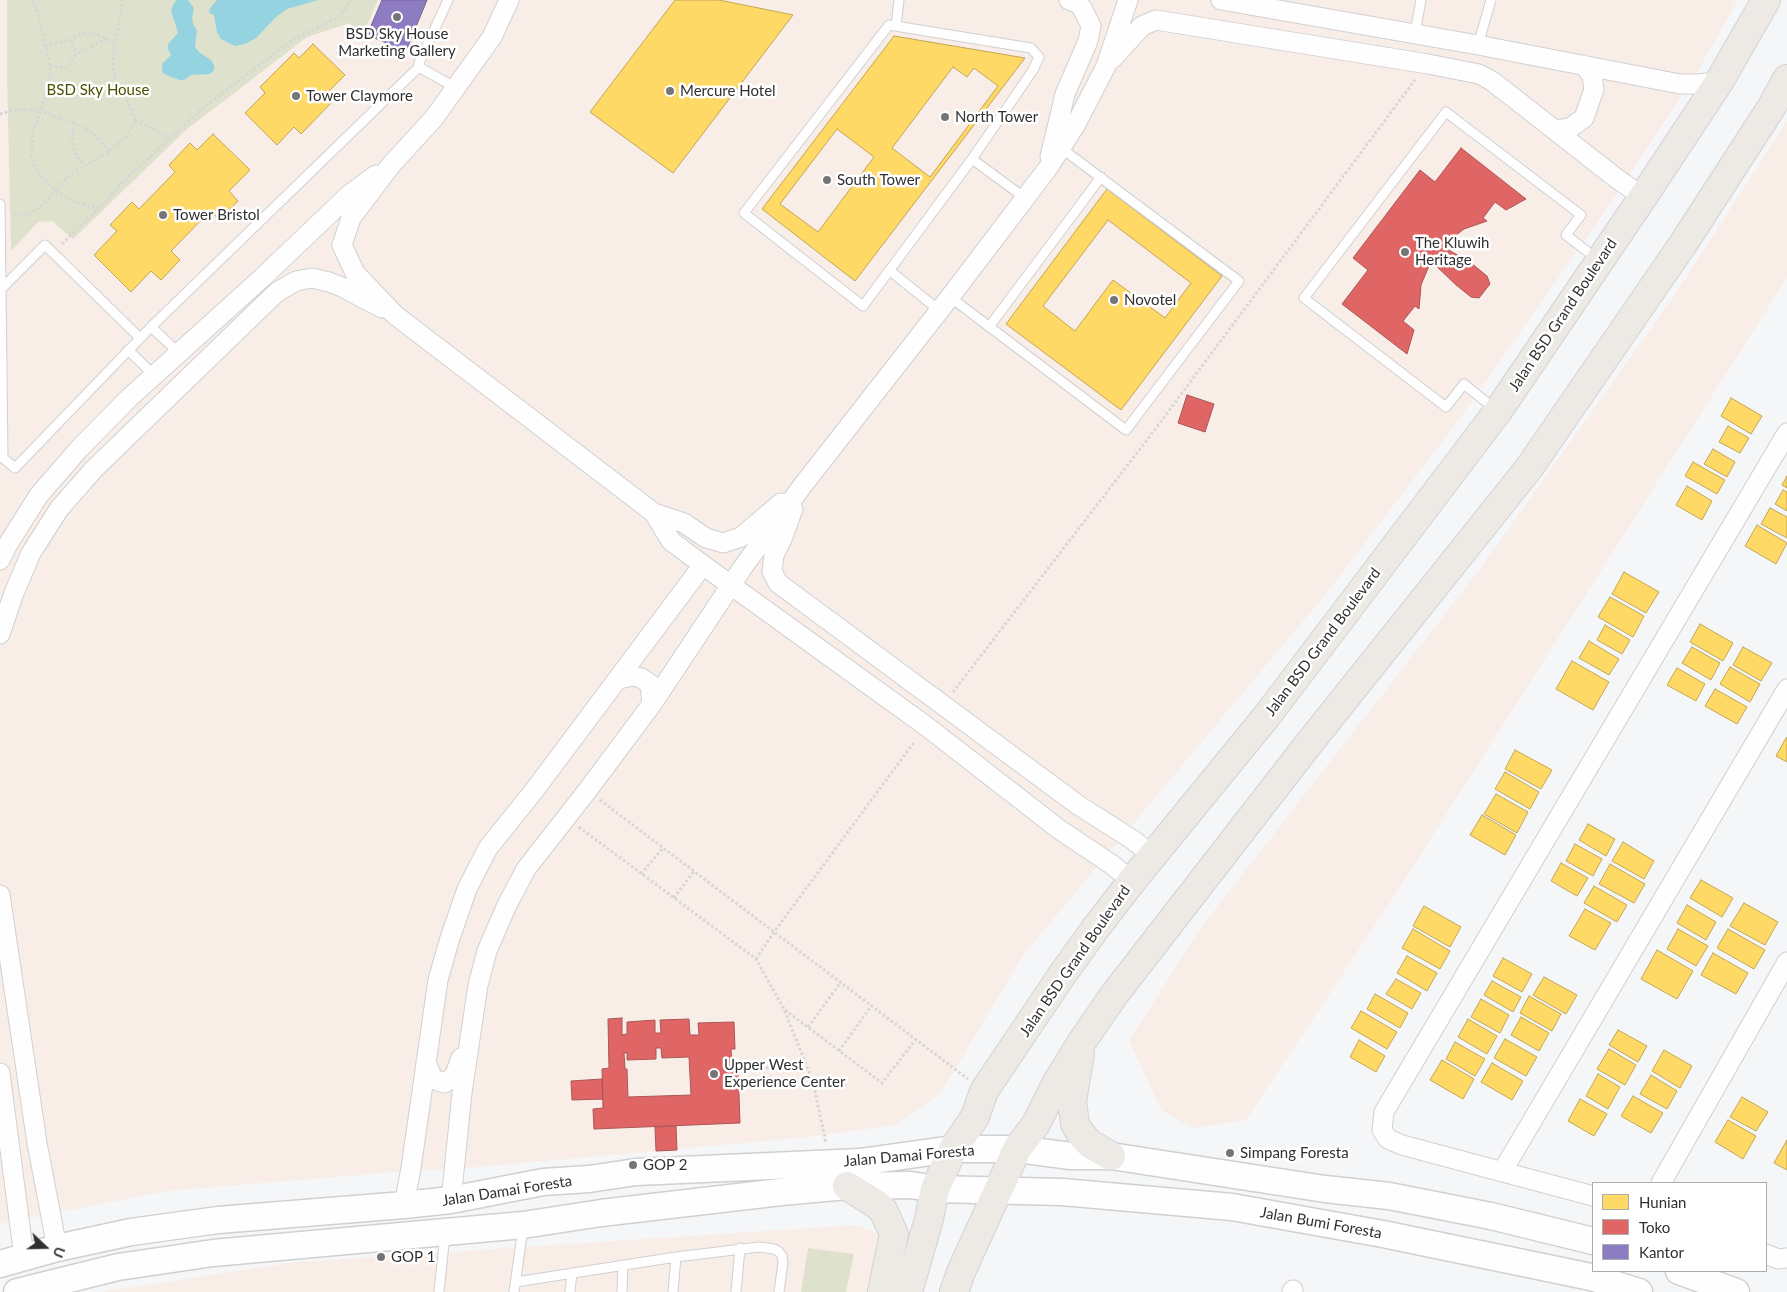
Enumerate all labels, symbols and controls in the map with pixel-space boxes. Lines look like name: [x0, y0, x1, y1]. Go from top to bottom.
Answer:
marker: BSD Sky House Marketing Gallery: [391, 11, 403, 23]
place label: BSD Sky House Marketing Gallery: [338, 25, 456, 60]
park label: BSD Sky House: [47, 81, 149, 99]
place label: Mercure Hotel: [680, 82, 776, 100]
marker: Mercure Hotel: [664, 85, 676, 97]
place label: Tower Claymore: [306, 87, 413, 105]
marker: Tower Claymore: [290, 90, 302, 102]
place label: North Tower: [955, 108, 1038, 126]
marker: North Tower: [939, 111, 951, 123]
place label: South Tower: [837, 171, 920, 189]
marker: South Tower: [821, 174, 833, 186]
place label: Tower Bristol: [173, 206, 260, 224]
marker: Tower Bristol: [157, 209, 169, 221]
place label: The Kluwih Heritage: [1415, 234, 1489, 269]
street label: Jalan BSD Grand Boulevard: [1505, 235, 1621, 395]
marker: The Kluwih Heritage: [1399, 246, 1411, 258]
place label: Novotel: [1124, 291, 1176, 309]
marker: Novotel: [1108, 294, 1120, 306]
street label: Jalan BSD Grand Boulevard: [1262, 565, 1384, 719]
street label: Jalan BSD Grand Boulevard: [1016, 882, 1134, 1040]
place label: Upper West Experience Center: [724, 1056, 845, 1091]
marker: Upper West Experience Center: [708, 1068, 720, 1080]
street label: Jalan Damai Foresta: [843, 1141, 975, 1171]
place label: Simpang Foresta: [1240, 1144, 1349, 1162]
marker: Simpang Foresta: [1224, 1147, 1236, 1159]
place label: GOP 2: [643, 1156, 688, 1174]
marker: GOP 2: [627, 1159, 639, 1171]
street label: Jalan Damai Foresta: [441, 1172, 573, 1210]
legend: [1592, 1182, 1767, 1272]
text: Hunian: [1639, 1193, 1686, 1211]
street label: Jalan Bumi Foresta: [1259, 1203, 1383, 1243]
text: Toko: [1639, 1218, 1670, 1236]
north arrow: [20, 1222, 70, 1272]
text: Kantor: [1639, 1243, 1684, 1261]
text: U: [50, 1245, 69, 1260]
place label: GOP 1: [391, 1248, 436, 1266]
marker: GOP 1: [375, 1251, 387, 1263]

